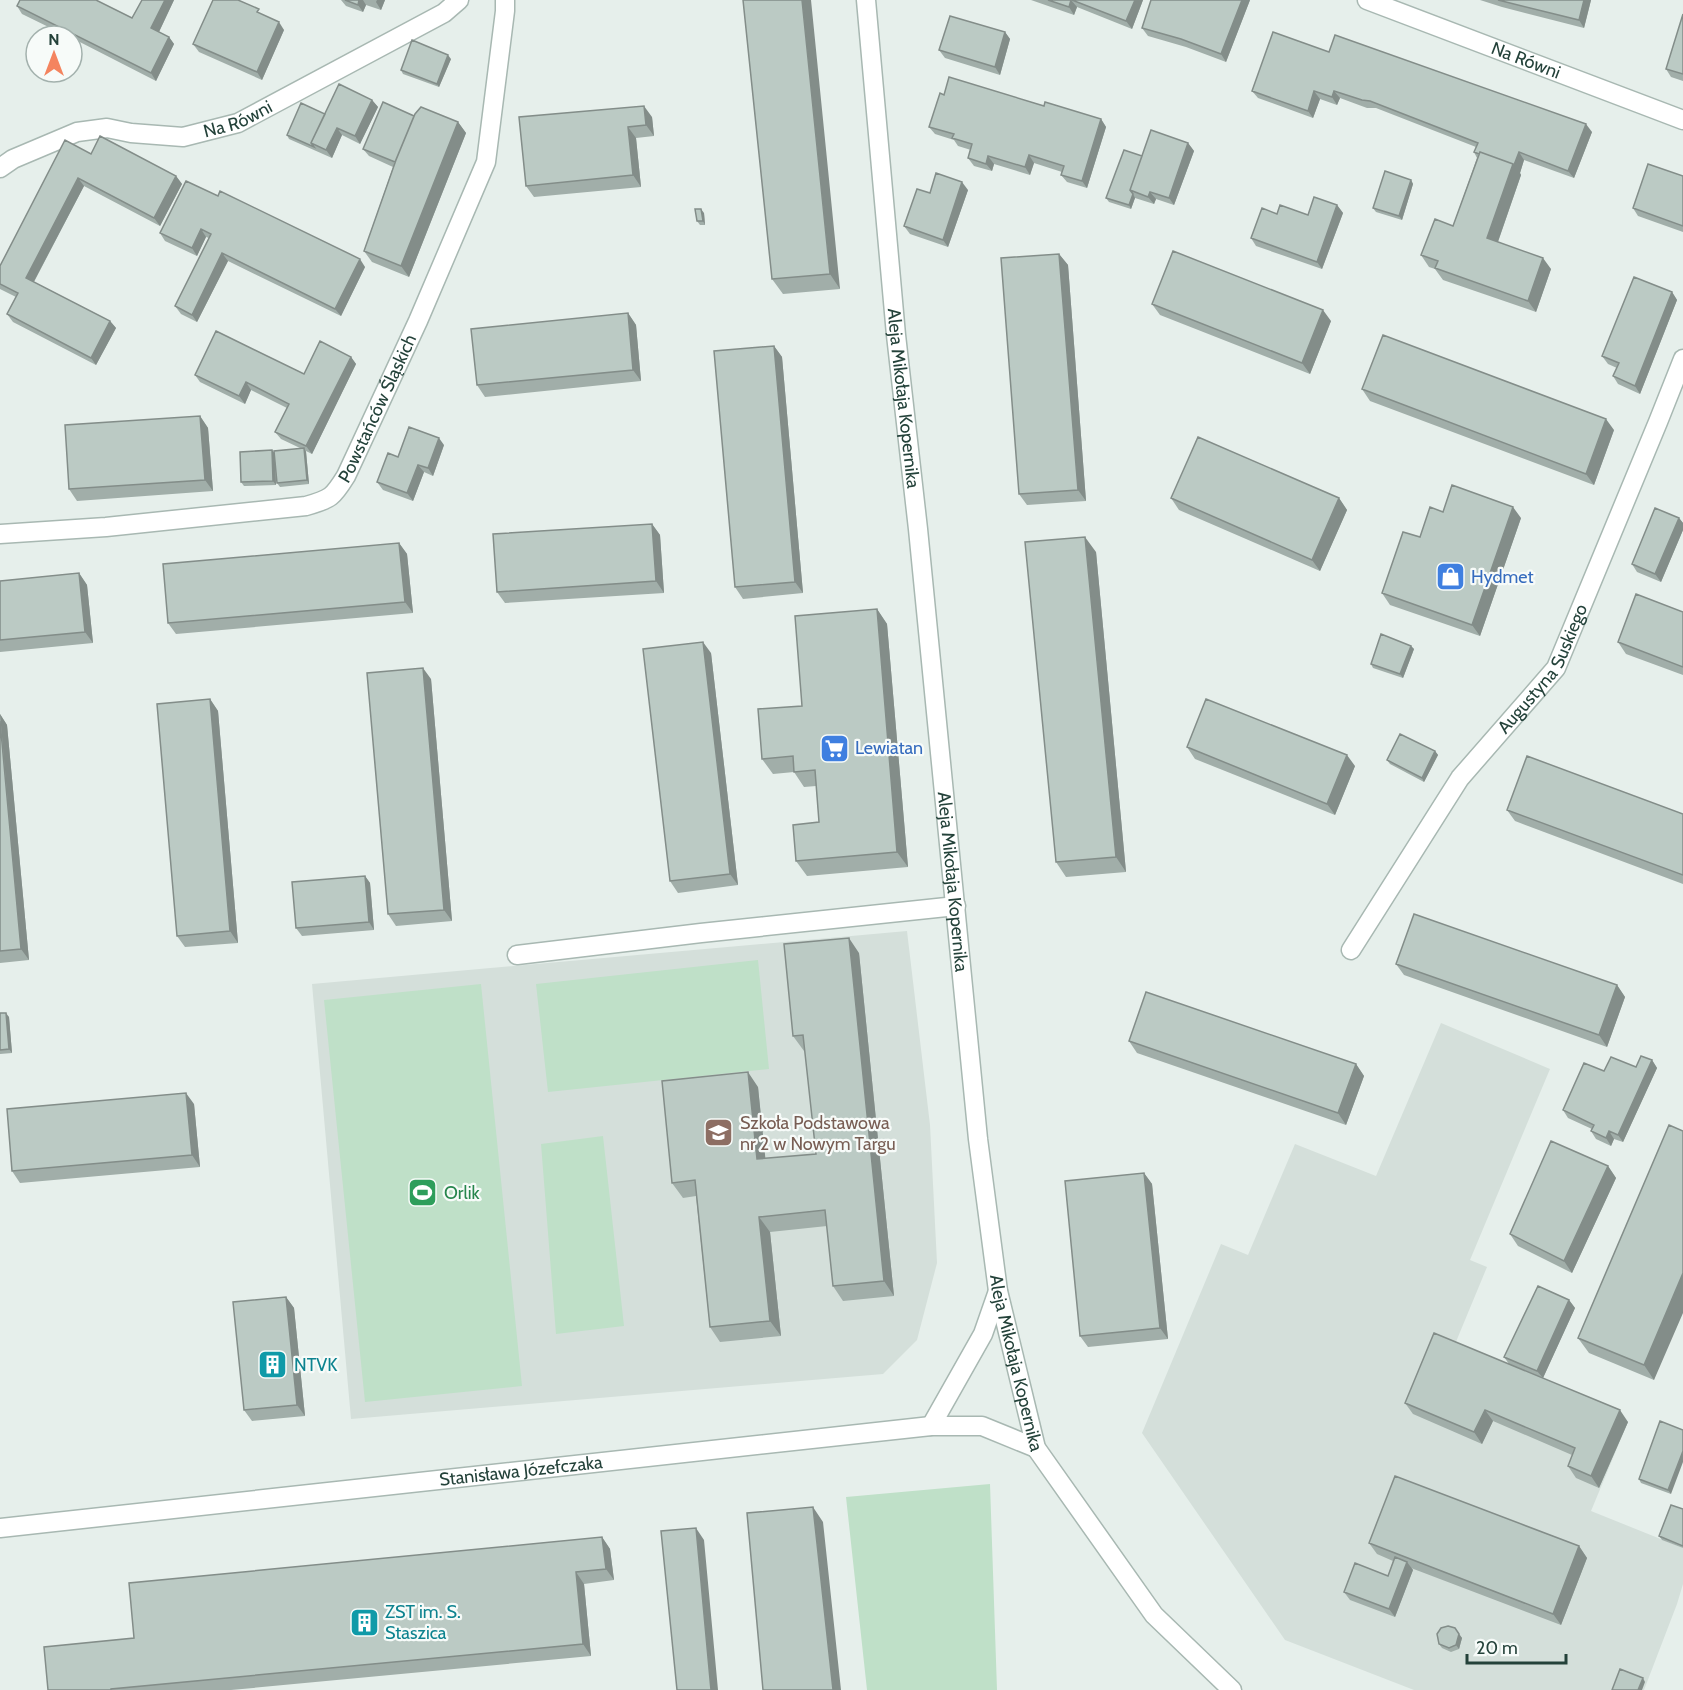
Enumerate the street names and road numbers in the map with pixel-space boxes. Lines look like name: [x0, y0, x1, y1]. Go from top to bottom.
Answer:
street label: Na Równi: [1488, 37, 1564, 84]
street label: Na Równi: [201, 96, 276, 142]
street label: Aleja Mikołaja Kopernika: [883, 307, 924, 490]
street label: Powstańców Śląskich: [333, 331, 421, 487]
street label: Augustyna Suskiego: [1493, 601, 1592, 738]
street label: Aleja Mikołaja Kopernika: [933, 791, 973, 973]
street label: Aleja Mikołaja Kopernika: [985, 1273, 1048, 1454]
street label: Stanisława Józefczaka: [438, 1451, 604, 1491]

